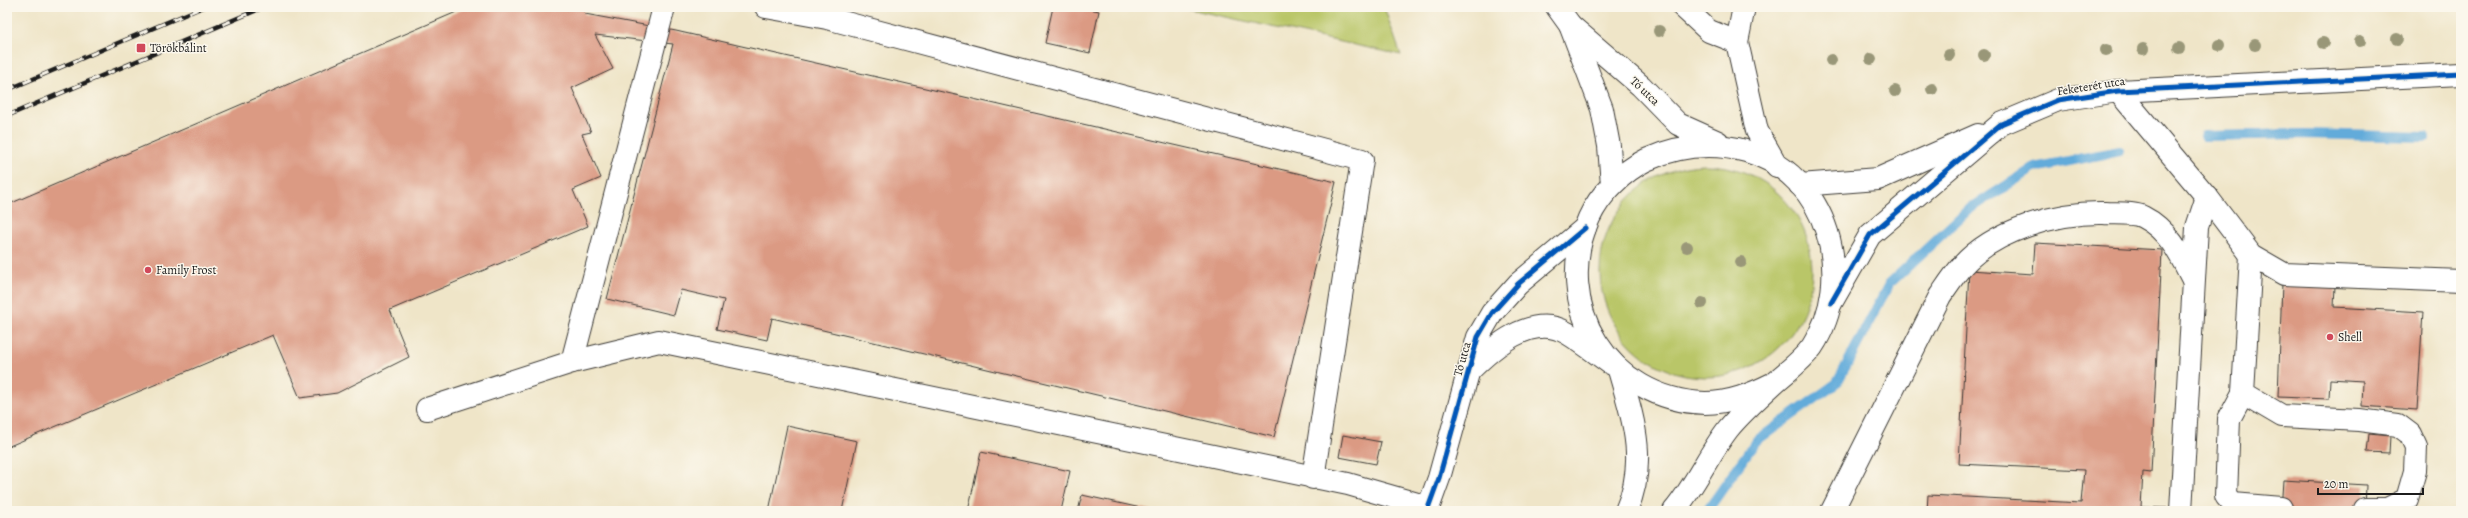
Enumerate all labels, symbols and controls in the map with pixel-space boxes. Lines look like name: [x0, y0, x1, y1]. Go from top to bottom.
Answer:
place label: Törökbálint: [150, 40, 207, 56]
marker: Törökbálint: [135, 42, 147, 54]
street label: Tó utca: [1627, 73, 1664, 109]
street label: Feketerét utca: [2056, 73, 2127, 99]
place label: Family Frost: [156, 262, 216, 278]
marker: Family Frost: [143, 265, 153, 275]
place label: Shell: [2338, 329, 2362, 345]
marker: Shell: [2325, 332, 2335, 342]
street label: Tó utca: [1449, 339, 1475, 378]
scale bar: [2318, 470, 2423, 496]
text: 20 m: [2324, 476, 2348, 492]

